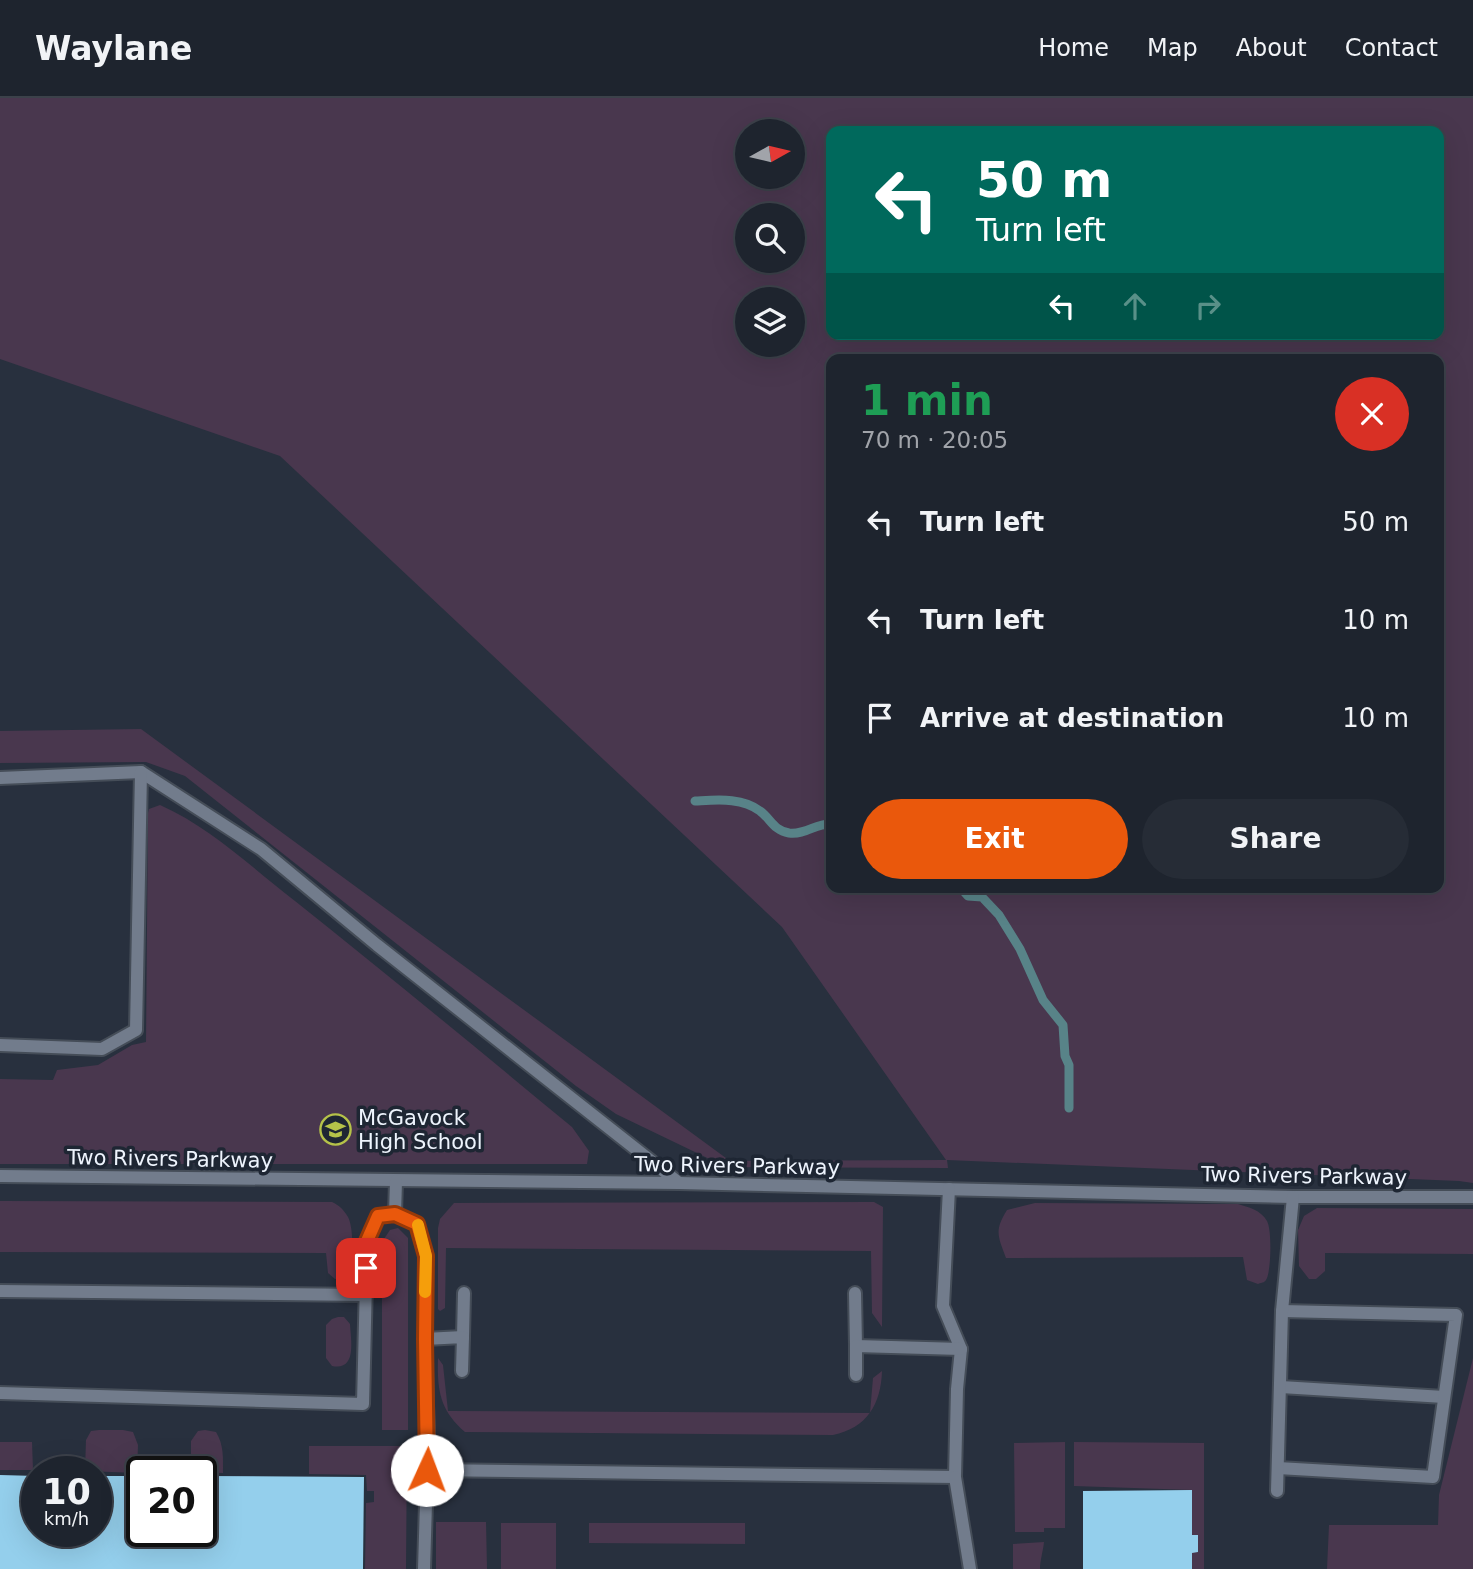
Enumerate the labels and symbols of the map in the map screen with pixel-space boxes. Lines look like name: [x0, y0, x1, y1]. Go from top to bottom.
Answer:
north arrow: [735, 119, 805, 189]
place label: McGavock High School: [358, 1106, 483, 1154]
school or university icon: McGavock High School: [318, 1113, 352, 1147]
street label: Two Rivers Parkway: [66, 1145, 273, 1173]
street label: Two Rivers Parkway: [633, 1152, 840, 1180]
street label: Two Rivers Parkway: [1200, 1162, 1407, 1190]
pin: [336, 1238, 396, 1298]
position arrow: [390, 1433, 464, 1507]
speed limit sign: 20: [126, 1456, 217, 1547]

